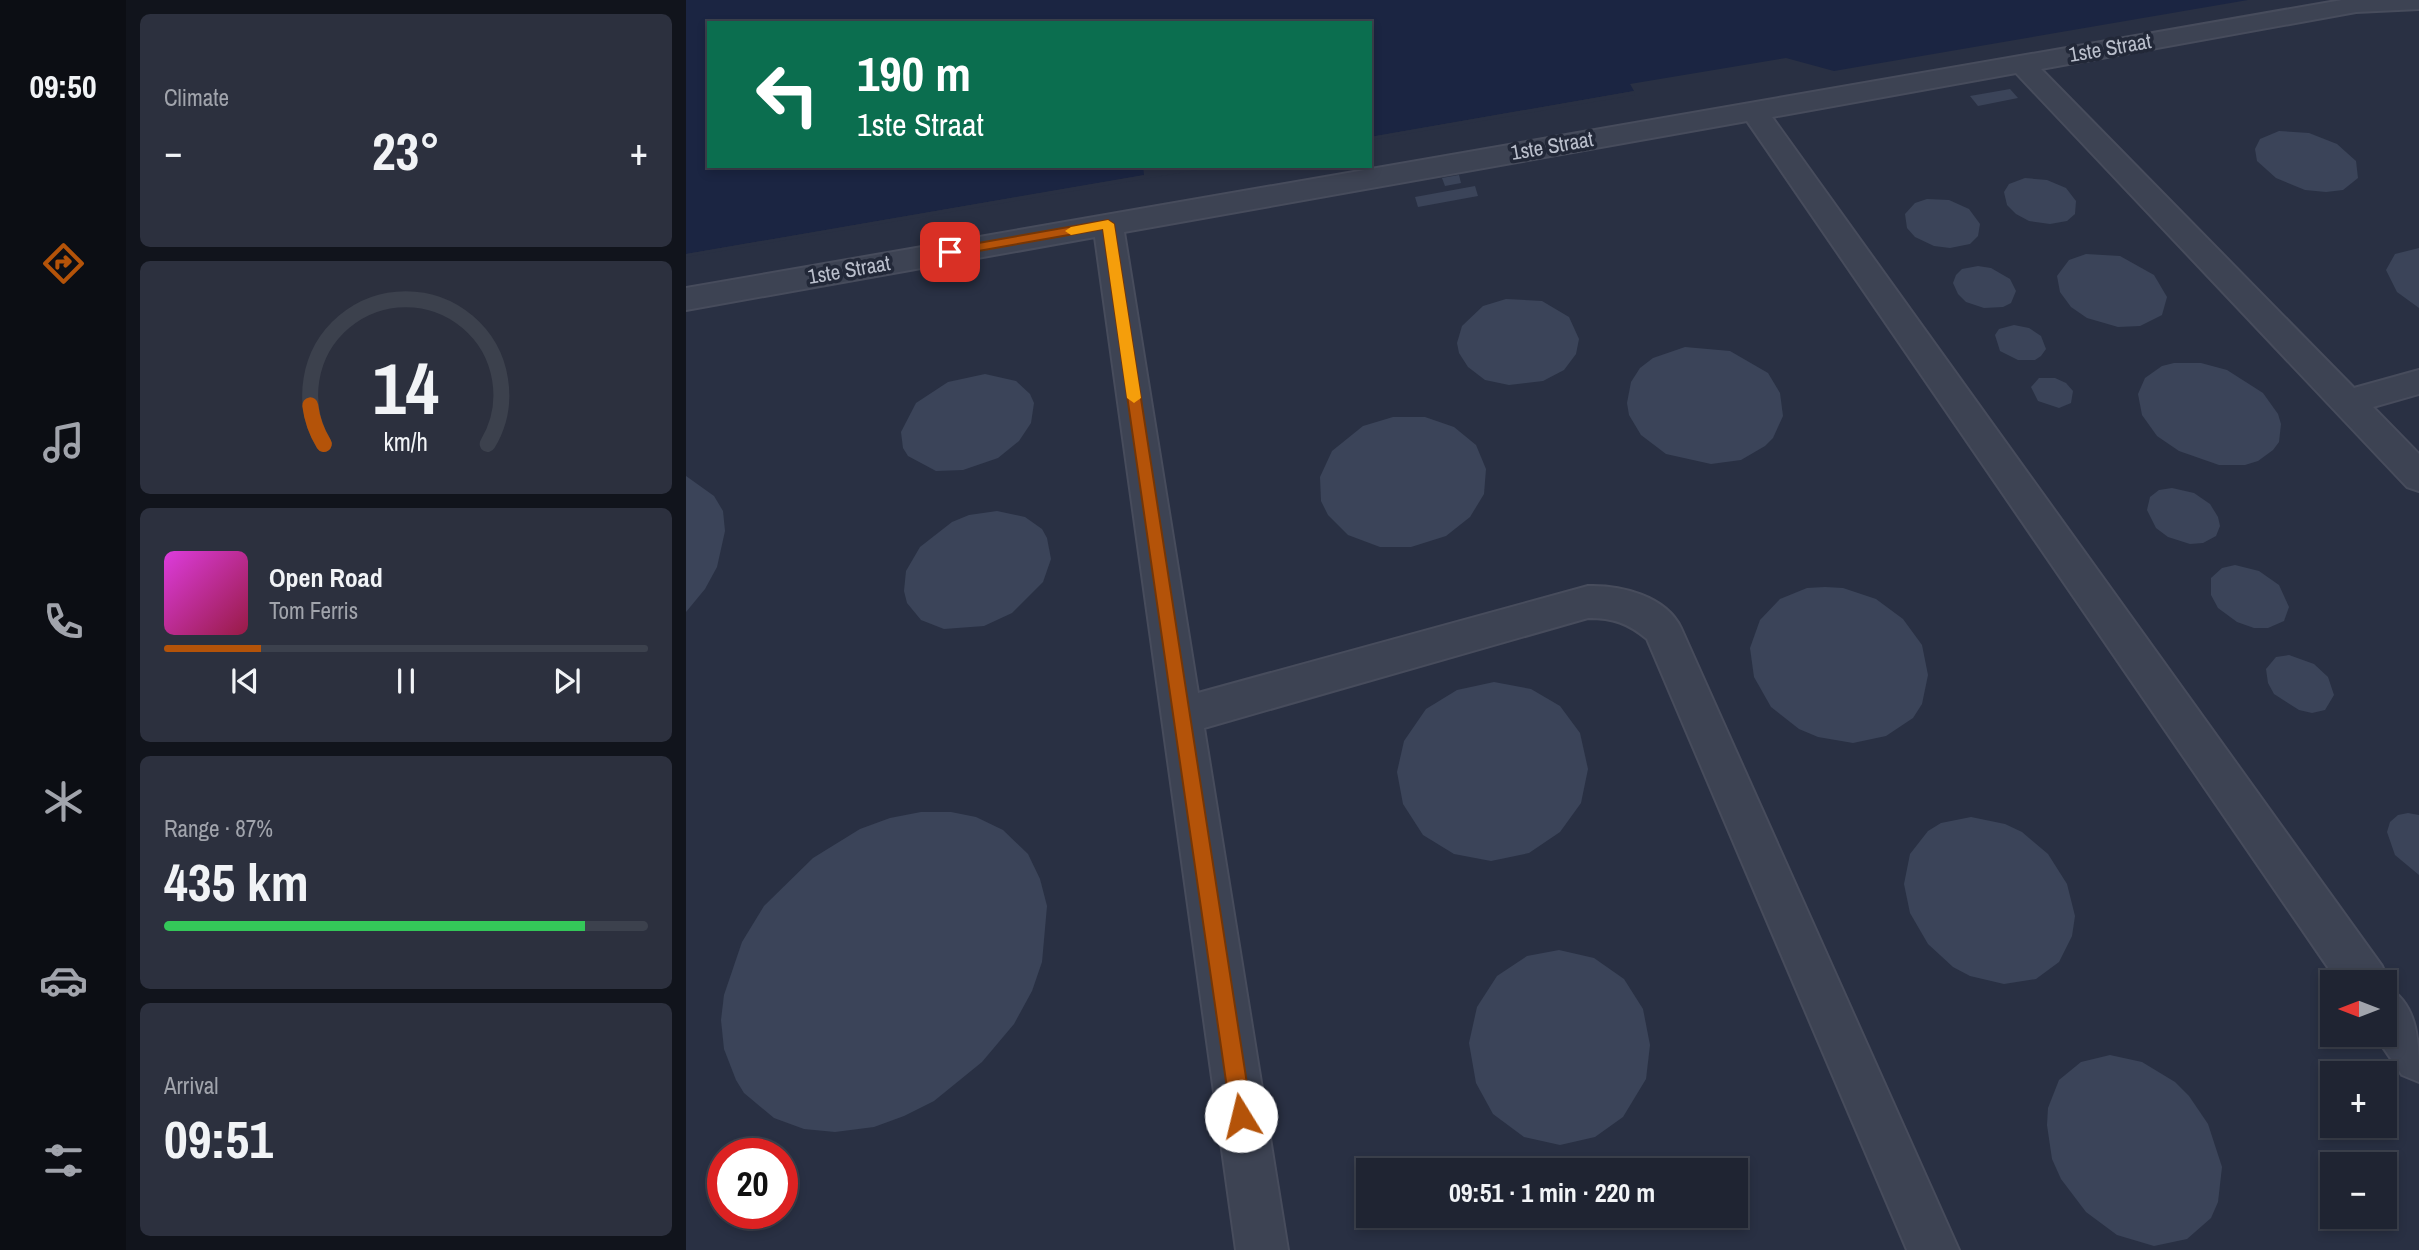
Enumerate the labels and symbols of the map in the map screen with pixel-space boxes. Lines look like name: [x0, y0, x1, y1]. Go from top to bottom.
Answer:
street label: 1ste Straat: [2066, 26, 2154, 69]
street label: 1ste Straat: [1508, 124, 1596, 167]
pin: [920, 222, 980, 282]
street label: 1ste Straat: [805, 248, 893, 291]
north arrow: [2320, 970, 2398, 1046]
position arrow: [1204, 1079, 1278, 1153]
speed limit sign: 20: [707, 1138, 798, 1229]

